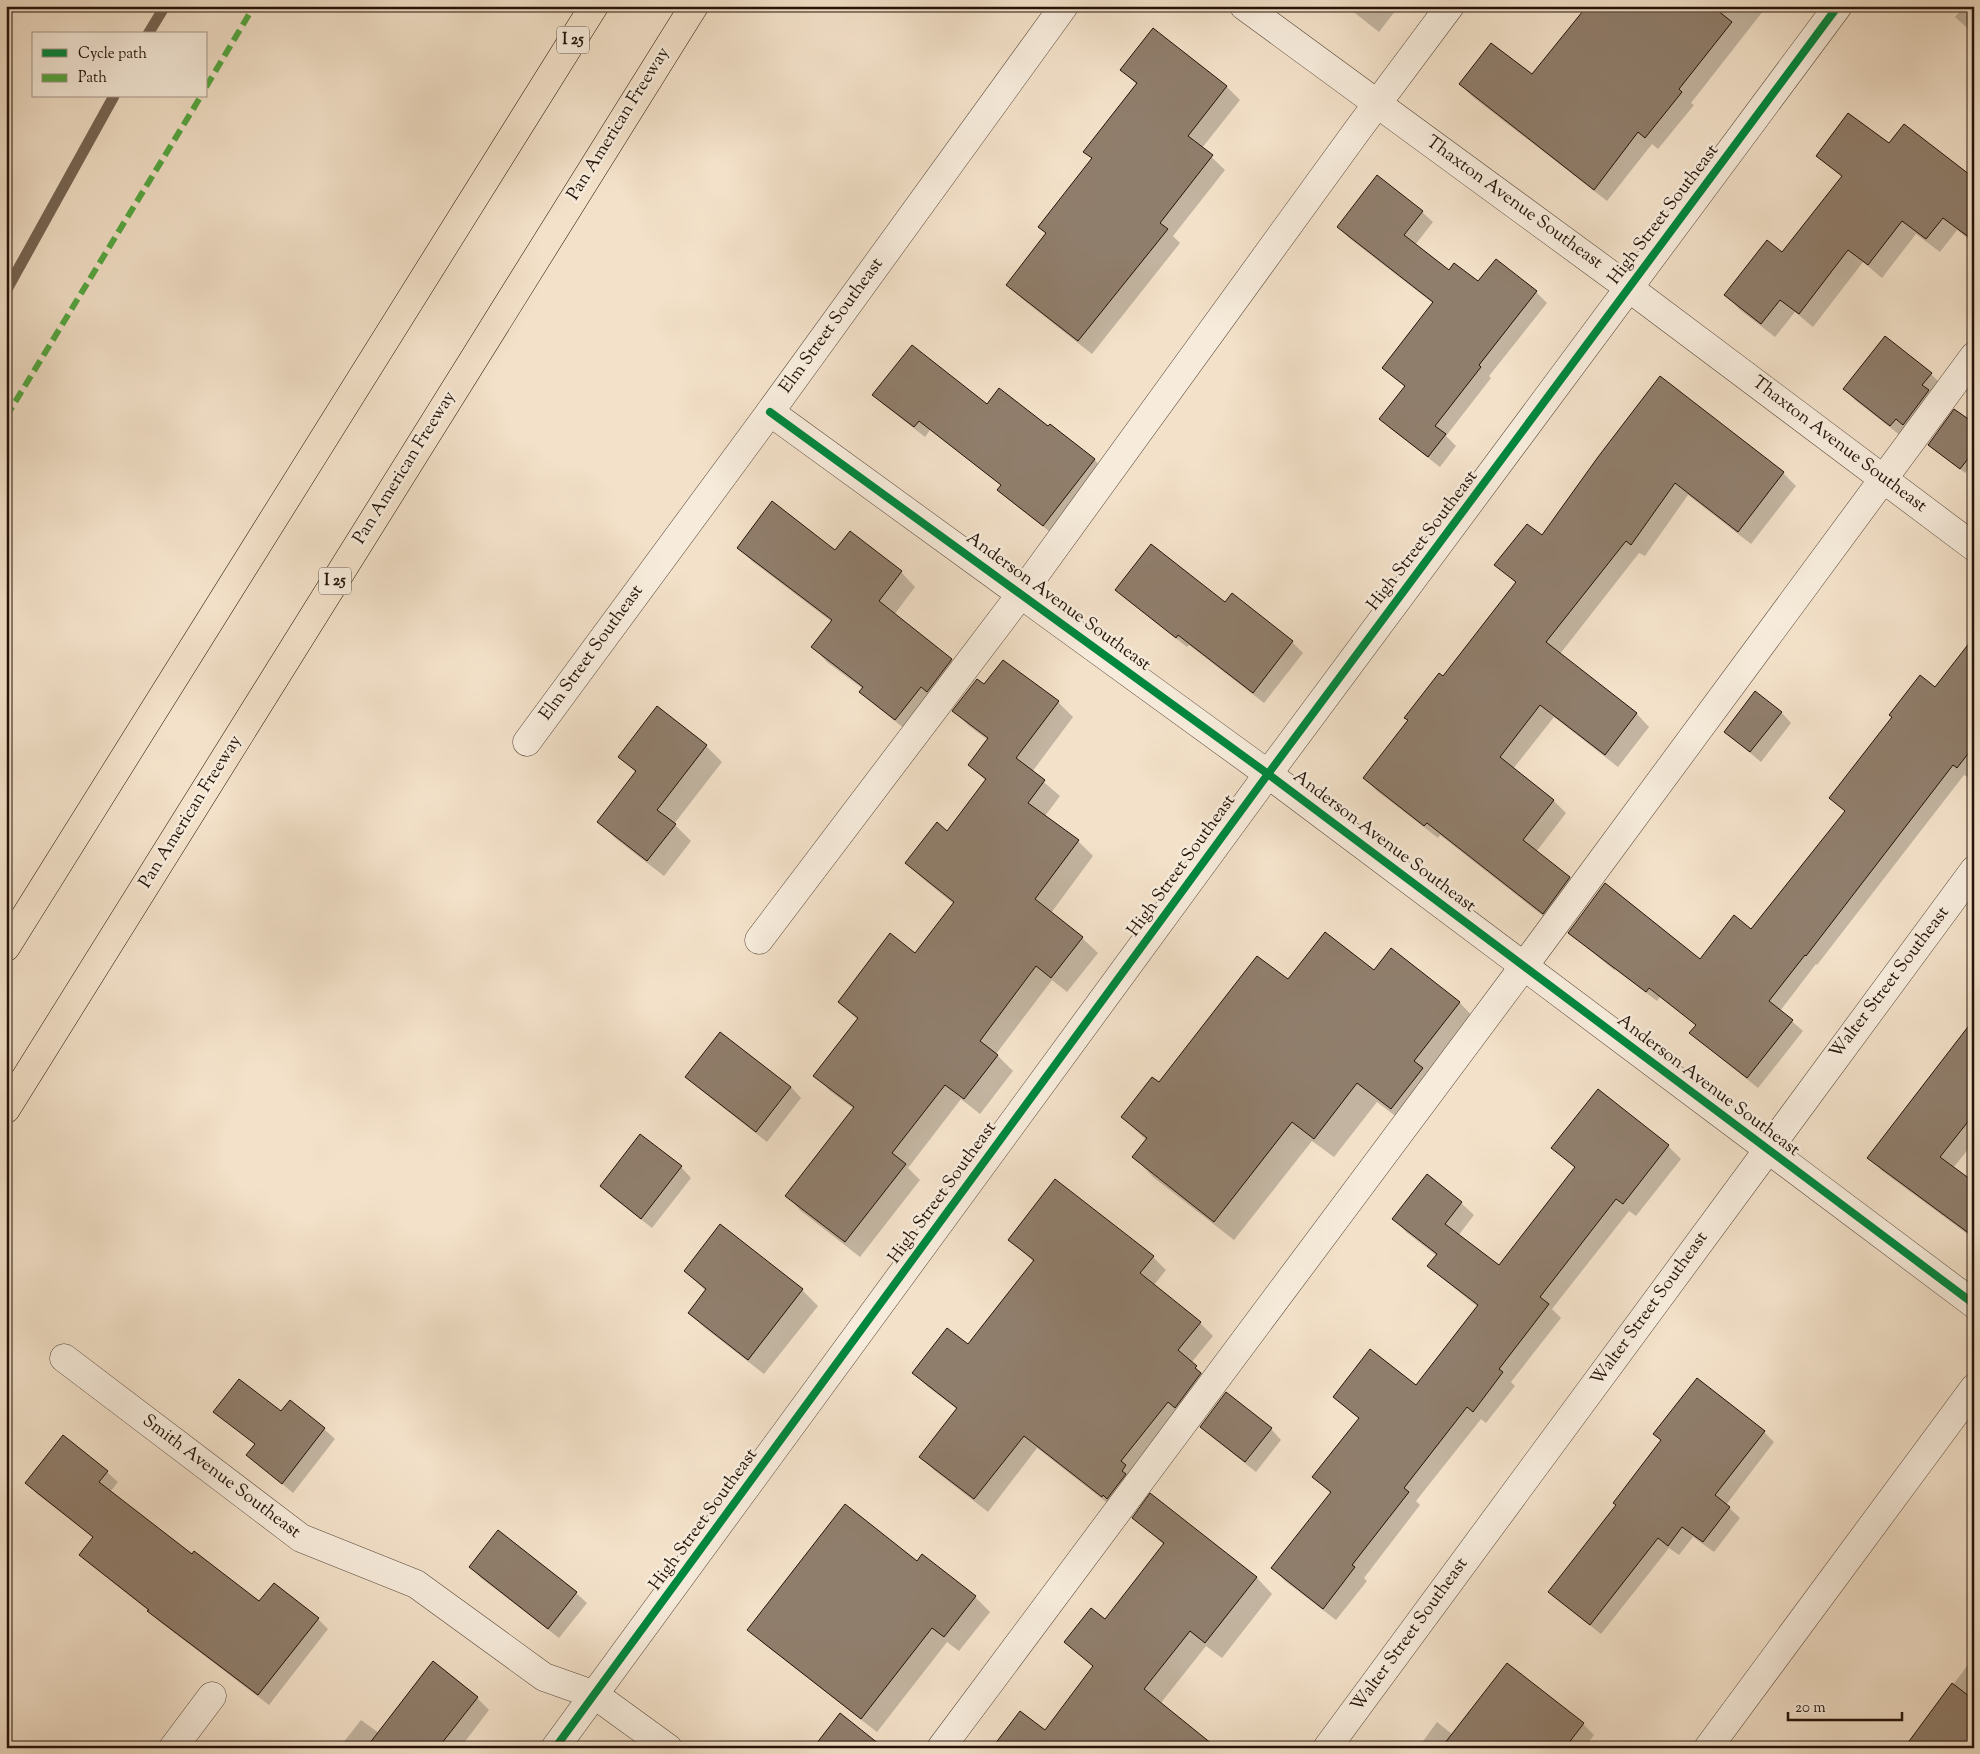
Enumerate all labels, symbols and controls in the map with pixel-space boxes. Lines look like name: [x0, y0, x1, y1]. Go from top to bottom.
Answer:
road number: I 25: [557, 26, 589, 54]
legend: [32, 32, 208, 98]
street label: Pan American Freeway: [561, 42, 677, 206]
text: Cycle path: [78, 44, 147, 65]
text: Path: [78, 68, 107, 89]
street label: Thaxton Avenue Southeast: [1420, 130, 1608, 276]
street label: High Street Southeast: [1602, 139, 1726, 291]
street label: Elm Street Southeast: [774, 253, 890, 399]
street label: Thaxton Avenue Southeast: [1746, 371, 1932, 519]
street label: Pan American Freeway: [347, 386, 463, 550]
street label: High Street Southeast: [1361, 465, 1485, 617]
street label: Anderson Avenue Southeast: [960, 526, 1156, 678]
road number: I 25: [319, 568, 351, 594]
street label: Elm Street Southeast: [534, 580, 650, 726]
street label: Pan American Freeway: [133, 730, 249, 894]
street label: Anderson Avenue Southeast: [1287, 765, 1481, 919]
street label: High Street Southeast: [1121, 790, 1243, 942]
street label: Walter Street Southeast: [1824, 901, 1956, 1065]
street label: Anderson Avenue Southeast: [1611, 1009, 1805, 1163]
street label: High Street Southeast: [882, 1117, 1004, 1269]
street label: Walter Street Southeast: [1585, 1227, 1715, 1391]
street label: Smith Avenue Southeast: [136, 1409, 306, 1545]
street label: High Street Southeast: [643, 1444, 765, 1596]
street label: Walter Street Southeast: [1345, 1553, 1475, 1717]
scale bar: [1788, 1689, 1901, 1721]
text: 20 m: [1795, 1698, 1826, 1719]

